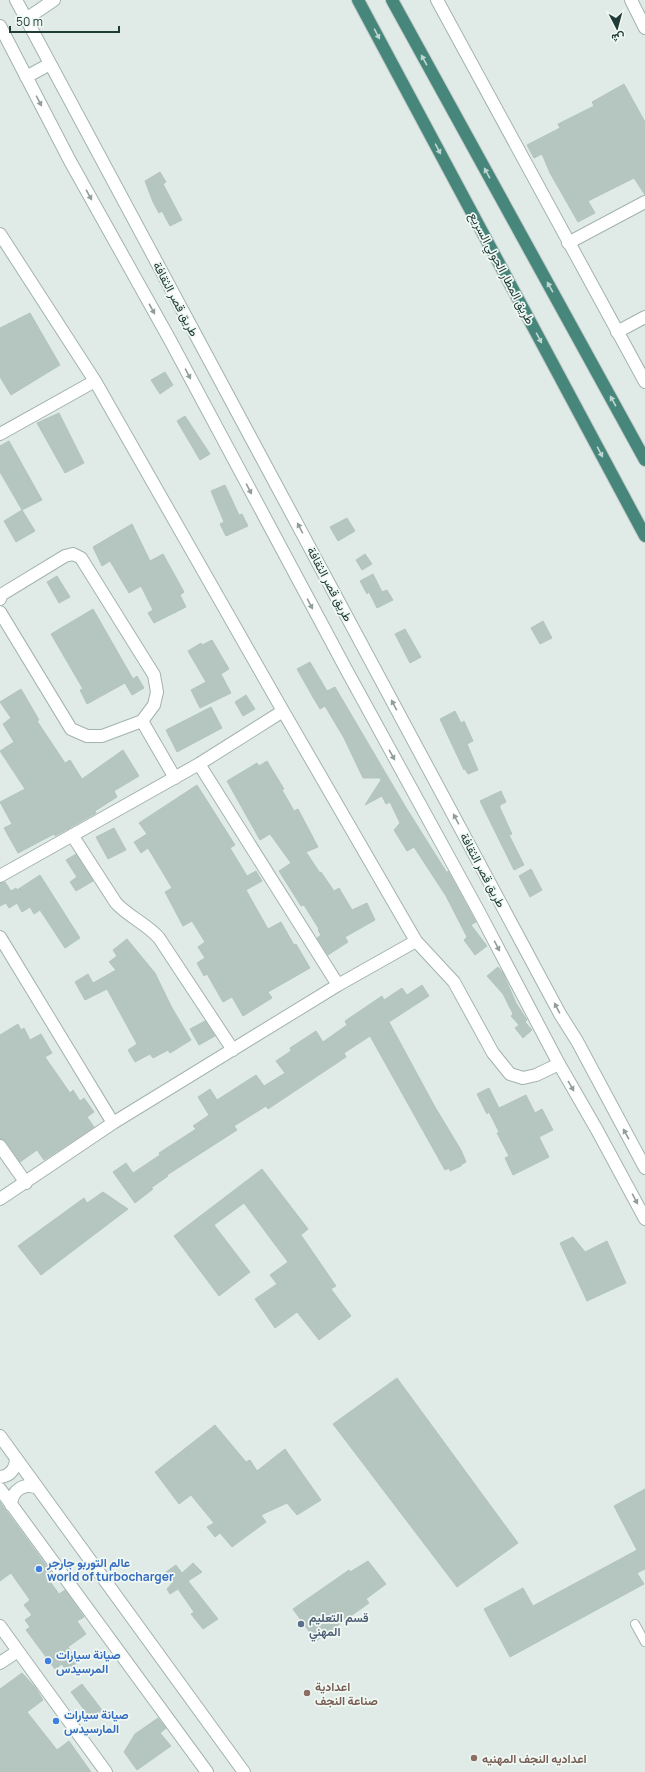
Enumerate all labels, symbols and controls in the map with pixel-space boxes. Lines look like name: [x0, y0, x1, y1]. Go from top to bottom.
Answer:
scale bar: [10, 8, 119, 34]
north arrow: [597, 8, 637, 48]
text: 50 m: [16, 13, 43, 30]
one-way arrow: [373, 29, 380, 40]
text: ش: [611, 30, 625, 47]
one-way arrow: [421, 54, 428, 65]
one-way arrow: [35, 95, 42, 107]
one-way arrow: [435, 143, 441, 155]
one-way arrow: [484, 168, 491, 179]
one-way arrow: [86, 189, 92, 201]
street label: طريق المطار الحولي السريع: [463, 209, 539, 328]
street label: طريق قصر الثقافة: [149, 259, 203, 339]
one-way arrow: [547, 281, 553, 293]
one-way arrow: [149, 303, 155, 314]
one-way arrow: [536, 332, 542, 344]
one-way arrow: [185, 369, 191, 380]
one-way arrow: [609, 395, 616, 407]
one-way arrow: [597, 446, 604, 458]
one-way arrow: [246, 483, 253, 495]
one-way arrow: [296, 523, 303, 534]
street label: طريق قصر الثقافة: [303, 544, 357, 624]
one-way arrow: [307, 598, 314, 610]
one-way arrow: [391, 699, 398, 711]
one-way arrow: [389, 749, 396, 761]
one-way arrow: [452, 813, 459, 825]
street label: طريق قصر الثقافة: [456, 830, 510, 910]
one-way arrow: [494, 941, 500, 952]
one-way arrow: [554, 1002, 560, 1014]
one-way arrow: [568, 1080, 575, 1092]
one-way arrow: [623, 1128, 630, 1139]
one-way arrow: [631, 1194, 638, 1205]
place label: عالم التوربو جارجر world of turbocharger: [46, 1554, 174, 1585]
marker: عالم التوربو جارجر world of turbocharger: [34, 1564, 44, 1574]
place label: قسم التعليم المهني: [309, 1609, 369, 1642]
marker: قسم التعليم المهني: [296, 1619, 306, 1629]
place label: صيانة سيارات المرسيدس: [56, 1646, 121, 1677]
marker: صيانة سيارات المرسيدس: [43, 1656, 53, 1666]
place label: اعدادية صناعة النجف: [315, 1678, 378, 1709]
marker: اعدادية صناعة النجف: [302, 1688, 312, 1698]
place label: صيانة سيارات المارسيدس: [64, 1706, 129, 1737]
marker: صيانة سيارات المارسيدس: [51, 1716, 61, 1726]
place label: اعداديه النجف المهنيه: [482, 1750, 587, 1767]
marker: اعداديه النجف المهنيه: [469, 1753, 479, 1763]

